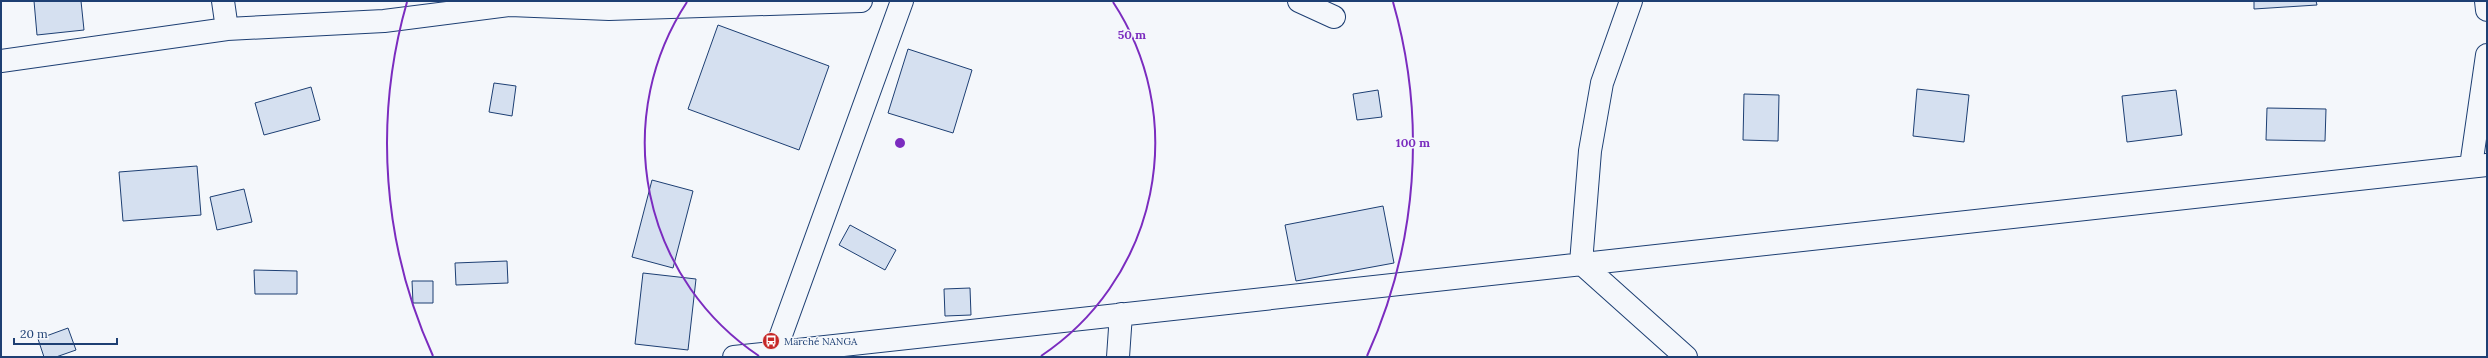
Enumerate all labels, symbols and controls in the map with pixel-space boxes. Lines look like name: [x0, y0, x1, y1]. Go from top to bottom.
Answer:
text: 50 m: [1118, 27, 1146, 42]
text: 100 m: [1396, 135, 1430, 150]
centre of rings: [893, 136, 907, 150]
scale bar: [14, 320, 117, 346]
text: 20 m: [20, 326, 48, 341]
bus stop icon: Marché NANGA: [761, 331, 781, 351]
place label: Marché NANGA: [784, 335, 858, 348]

